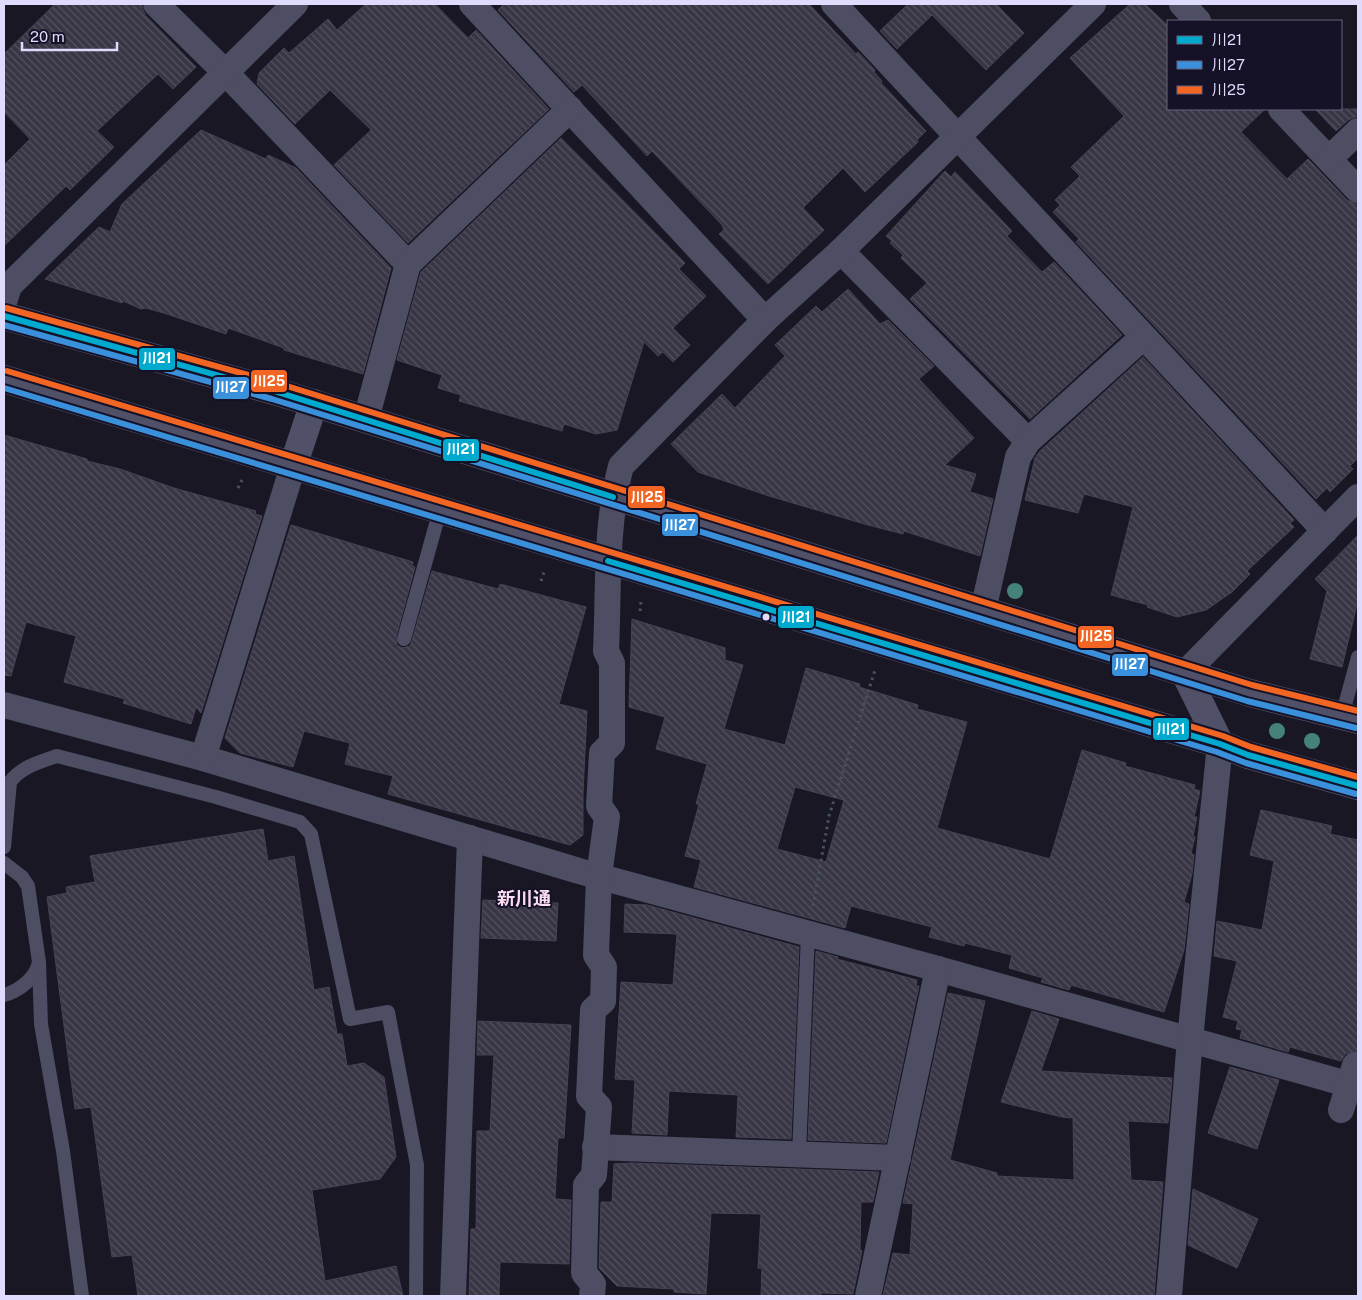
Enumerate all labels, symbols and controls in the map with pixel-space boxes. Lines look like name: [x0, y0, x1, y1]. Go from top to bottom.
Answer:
scale bar: [22, 20, 118, 52]
legend: [1167, 20, 1342, 110]
text: 20 m: [30, 28, 65, 45]
text: 川21: [1212, 31, 1242, 48]
text: 川27: [1212, 56, 1245, 73]
text: 川25: [1212, 81, 1246, 98]
line badge: 川21: [138, 347, 176, 371]
text: 川21: [143, 350, 171, 366]
line badge: 川25: [250, 369, 288, 393]
text: 川25: [253, 373, 285, 389]
line badge: 川27: [212, 376, 250, 400]
text: 川27: [215, 379, 247, 395]
line badge: 川21: [442, 438, 480, 462]
text: 川21: [447, 441, 475, 457]
line badge: 川25: [627, 485, 666, 509]
text: 川25: [631, 489, 663, 505]
line badge: 川27: [661, 513, 699, 537]
text: 川27: [664, 517, 696, 533]
line badge: 川21: [777, 605, 815, 629]
text: 川21: [782, 609, 810, 625]
unlabelled marker: [761, 612, 771, 622]
line badge: 川25: [1077, 625, 1115, 649]
text: 川25: [1080, 628, 1112, 644]
line badge: 川27: [1111, 653, 1149, 677]
text: 川27: [1114, 656, 1146, 672]
line badge: 川21: [1152, 717, 1190, 741]
text: 川21: [1157, 721, 1185, 737]
district label: 新川通: [497, 888, 551, 909]

